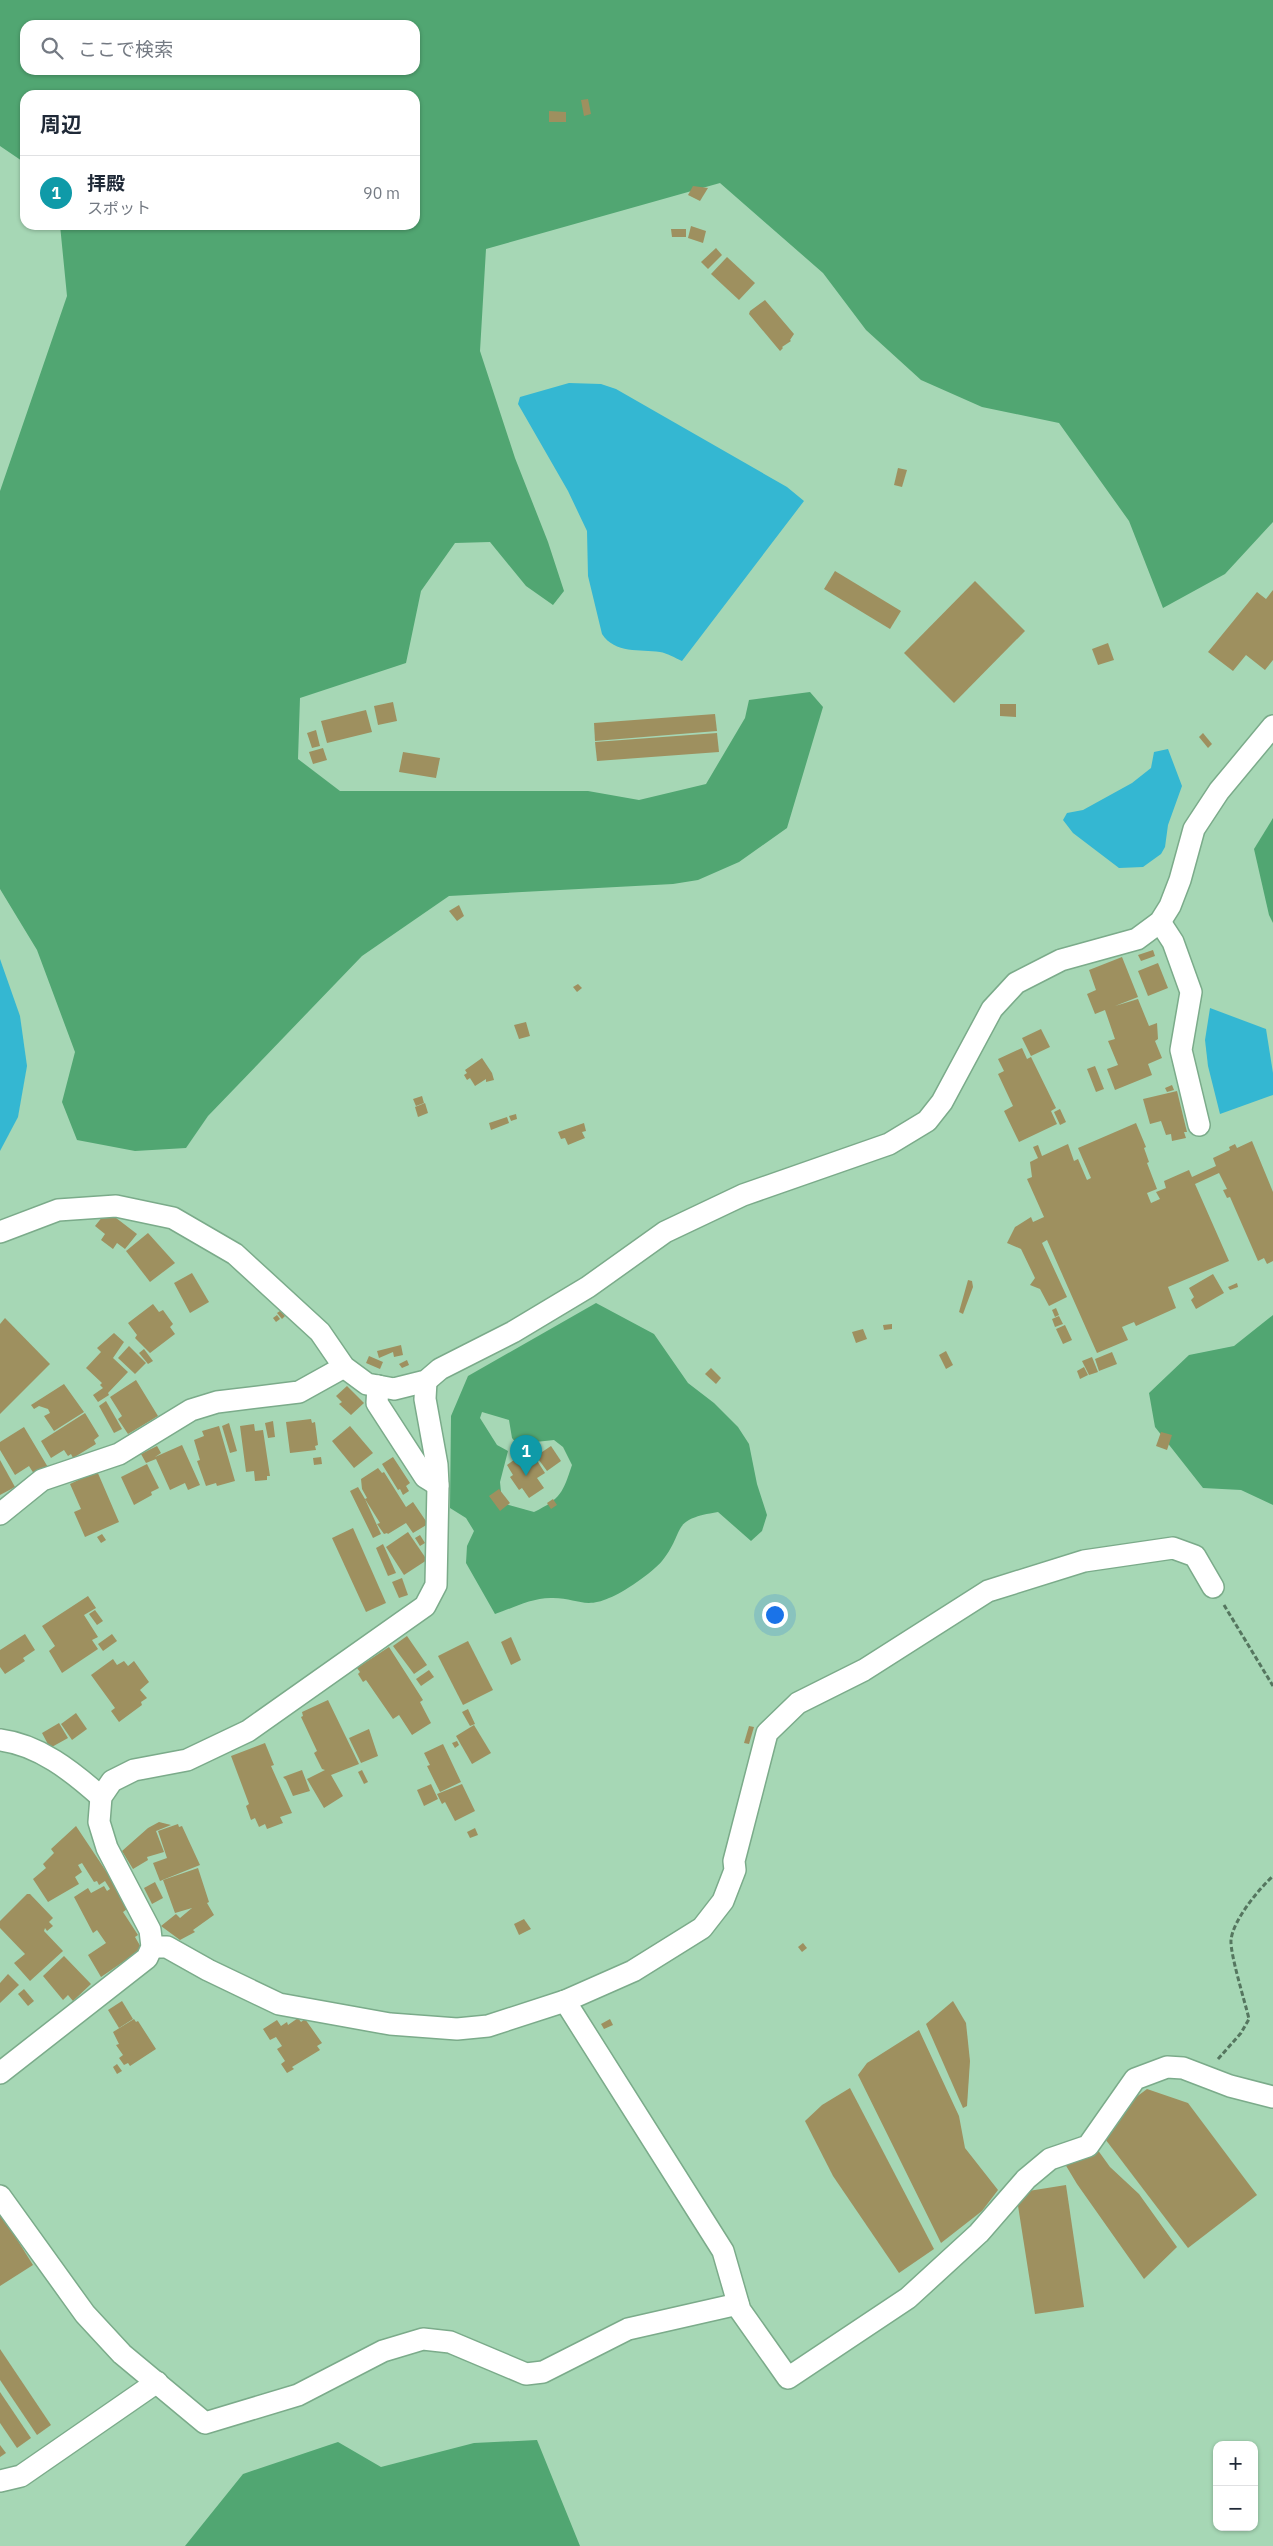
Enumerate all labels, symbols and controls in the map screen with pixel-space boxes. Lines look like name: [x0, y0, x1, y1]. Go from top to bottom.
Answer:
search box: [20, 20, 420, 75]
icon: search: [38, 34, 66, 62]
text: ここで検索: [78, 37, 173, 61]
text: 周辺: [40, 110, 82, 138]
text: 拝殿: [87, 171, 125, 195]
text: 1: [51, 183, 61, 203]
text: 90 m: [363, 183, 400, 203]
text: スポット: [87, 198, 151, 218]
pin: 1: [510, 1435, 542, 1476]
your location: [762, 1602, 788, 1628]
map controls: [1213, 2441, 1258, 2531]
button: +: [1213, 2441, 1258, 2486]
button: −: [1213, 2486, 1258, 2531]

